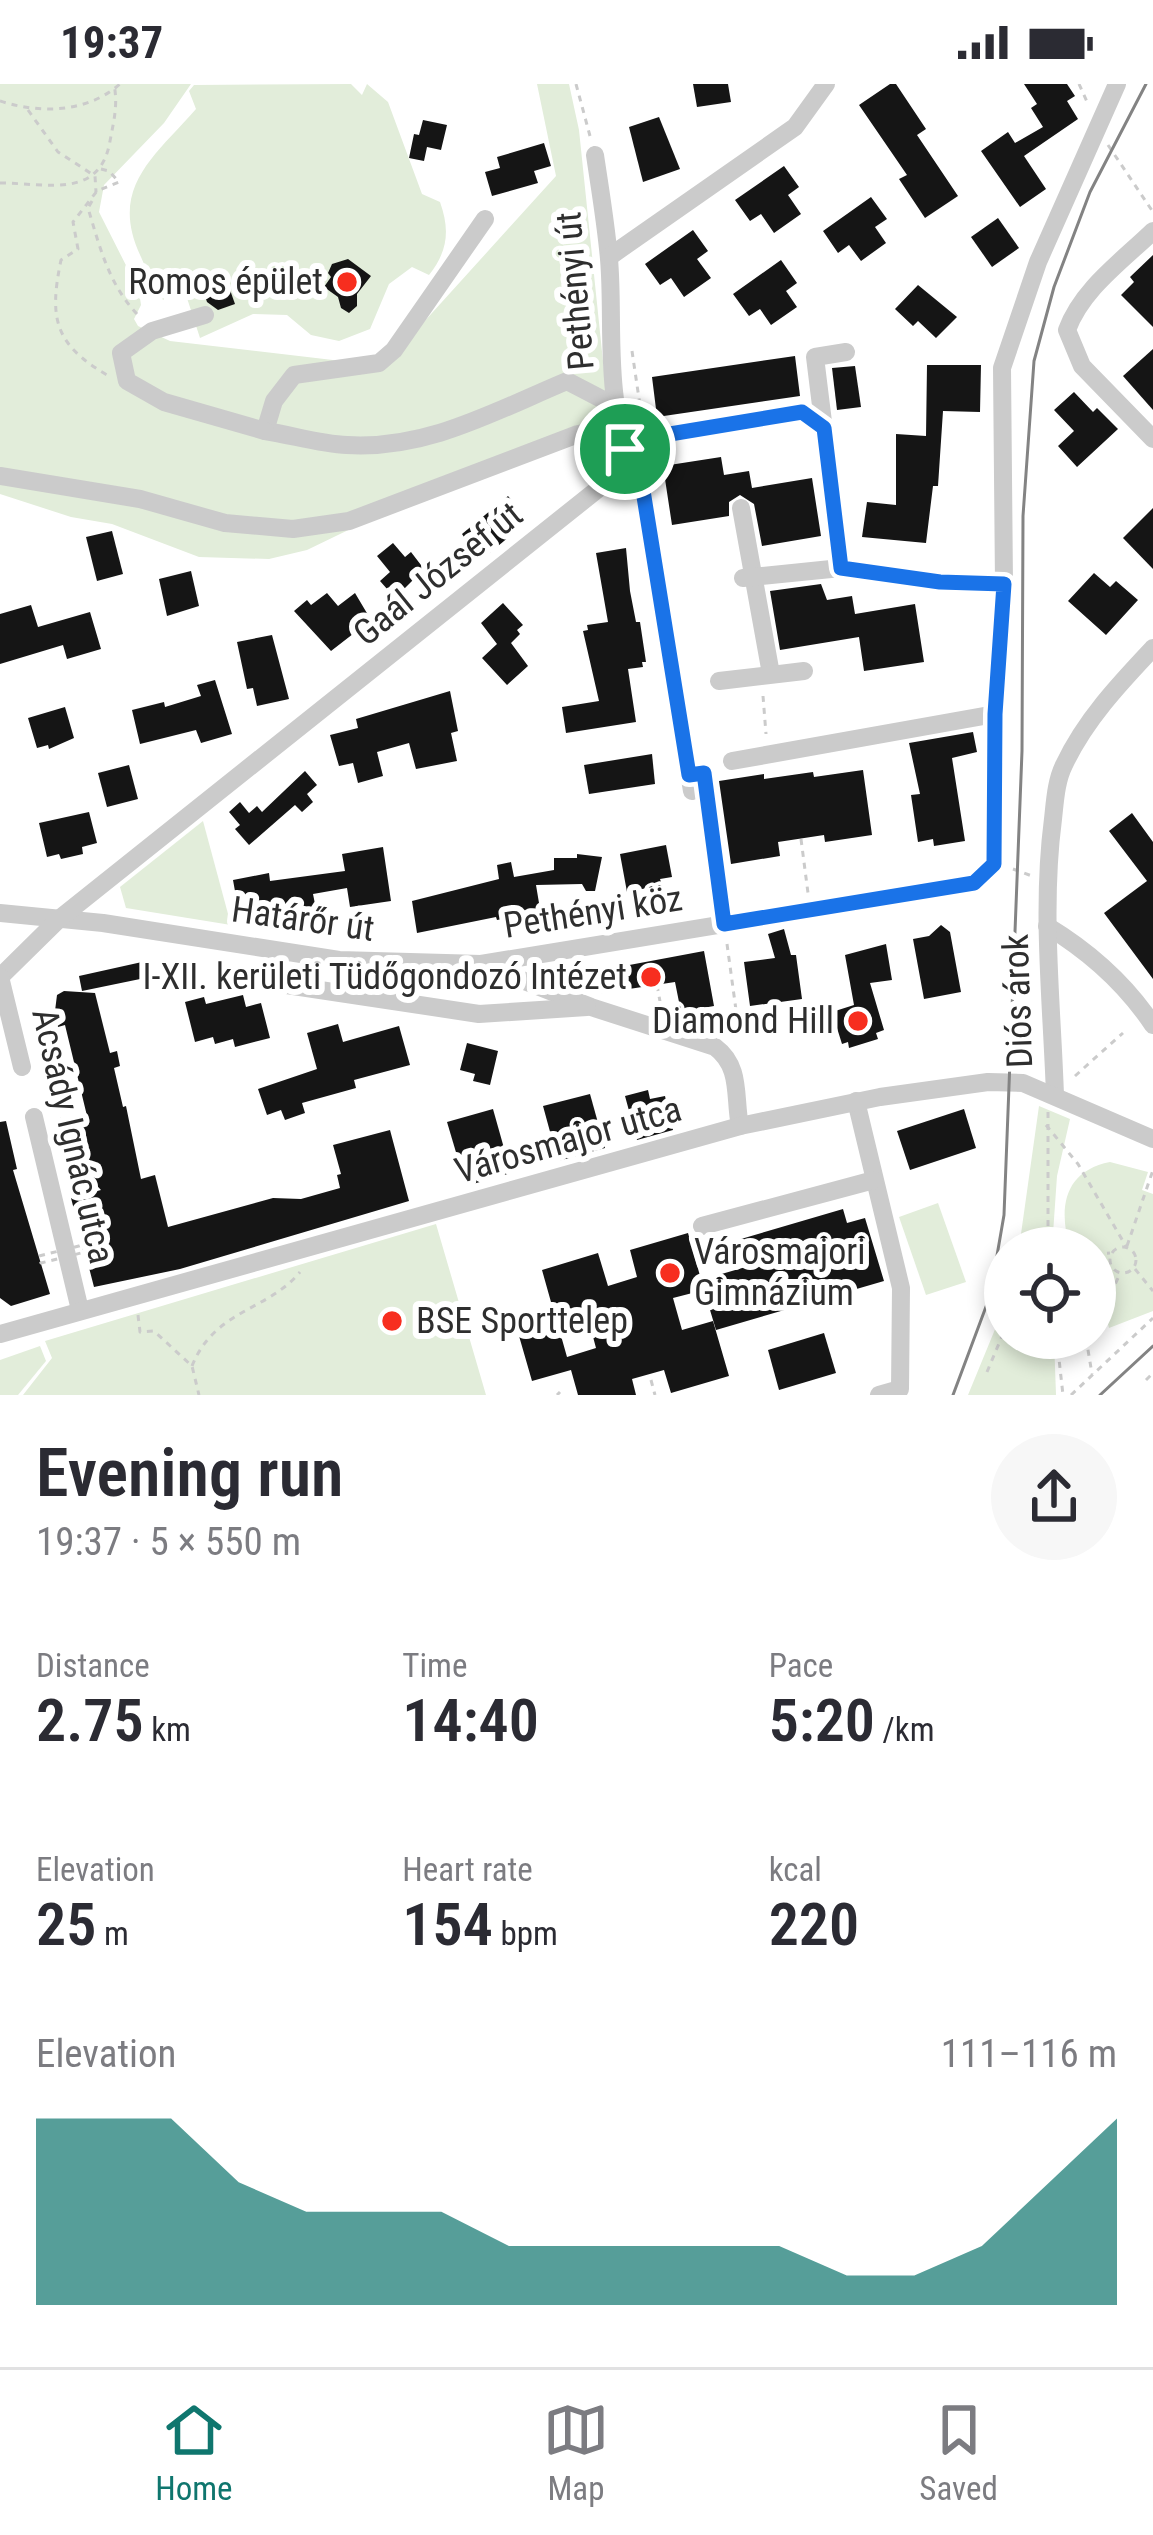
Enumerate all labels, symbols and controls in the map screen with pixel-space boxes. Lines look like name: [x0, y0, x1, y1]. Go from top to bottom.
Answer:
text: 19:37: [60, 16, 163, 69]
street label: Pethényi út: [547, 210, 603, 372]
place label: Romos épület: [128, 261, 323, 303]
marker: Romos épület: [334, 269, 360, 295]
pin: [574, 398, 676, 500]
icon: arrive: [592, 416, 658, 482]
street label: Gaál József út: [345, 493, 531, 655]
street label: Pethényi köz: [501, 877, 685, 947]
street label: Határőr út: [229, 888, 377, 950]
street label: Diós árok: [995, 933, 1041, 1069]
place label: I-XII. kerületi Tüdőgondozó Intézet: [143, 956, 627, 998]
marker: I-XII. kerületi Tüdőgondozó Intézet: [638, 964, 664, 990]
place label: Diamond Hill: [652, 1000, 834, 1042]
street label: Acsády Ignác utca: [23, 1004, 123, 1268]
marker: Diamond Hill: [845, 1008, 871, 1034]
street label: Városmajor utca: [450, 1088, 686, 1192]
map controls: [984, 1227, 1116, 1359]
button: locate: [984, 1227, 1116, 1359]
place label: Városmajori Gimnázium: [694, 1231, 865, 1314]
marker: Városmajori Gimnázium: [657, 1260, 683, 1286]
place label: BSE Sporttelep: [416, 1300, 628, 1342]
marker: BSE Sporttelep: [379, 1308, 405, 1334]
button: share: [991, 1434, 1117, 1560]
text: Evening run: [36, 1435, 343, 1512]
text: 19:37 · 5 × 550 m: [36, 1519, 301, 1565]
text: Distance: [36, 1646, 150, 1685]
text: Time: [402, 1646, 467, 1685]
text: Pace: [769, 1646, 833, 1685]
text: 2.75: [36, 1685, 144, 1756]
text: 14:40: [402, 1685, 539, 1756]
text: 5:20: [769, 1685, 875, 1756]
text: km: [144, 1710, 191, 1749]
text: /km: [875, 1710, 935, 1749]
text: Elevation: [36, 1850, 155, 1889]
text: Heart rate: [402, 1850, 533, 1889]
text: kcal: [769, 1850, 822, 1889]
text: 25: [36, 1889, 96, 1960]
text: 154: [402, 1889, 493, 1960]
text: 220: [769, 1889, 859, 1960]
text: m: [96, 1914, 129, 1953]
text: bpm: [493, 1914, 558, 1953]
text: Elevation: [36, 2031, 176, 2077]
text: 111–116 m: [941, 2031, 1117, 2077]
tab: Home: [155, 2397, 233, 2508]
tab: Map: [543, 2397, 609, 2508]
tab: Saved: [919, 2397, 998, 2508]

